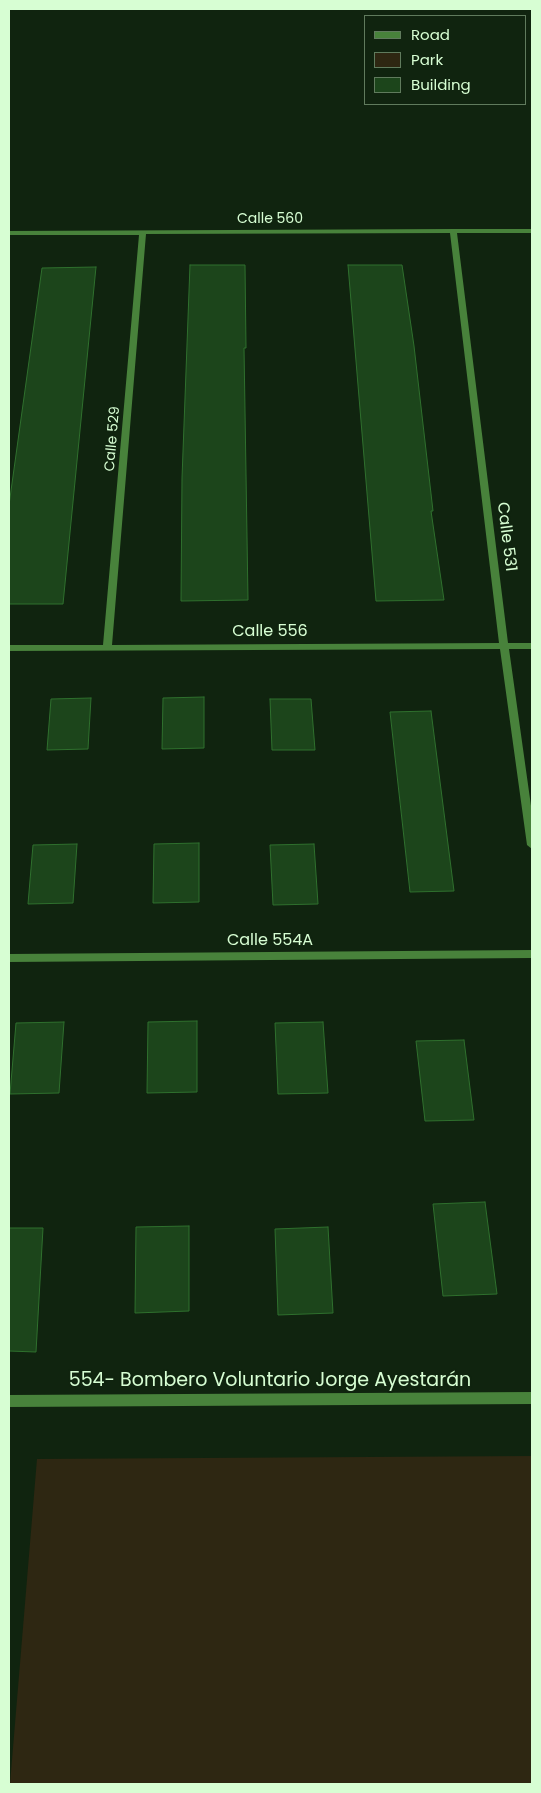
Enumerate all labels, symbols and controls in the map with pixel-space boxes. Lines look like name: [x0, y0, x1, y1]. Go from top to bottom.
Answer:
legend: [364, 15, 526, 105]
text: Road: [411, 24, 450, 45]
text: Park: [411, 49, 443, 70]
text: Building: [411, 74, 471, 95]
street label: Calle 560: [237, 211, 303, 227]
street label: Calle 529: [102, 406, 124, 472]
street label: Calle 531: [492, 501, 520, 573]
street label: Calle 556: [232, 622, 308, 642]
street label: Calle 554A: [227, 931, 313, 951]
street label: 554- Bombero Voluntario Jorge Ayestarán: [69, 1370, 471, 1392]

